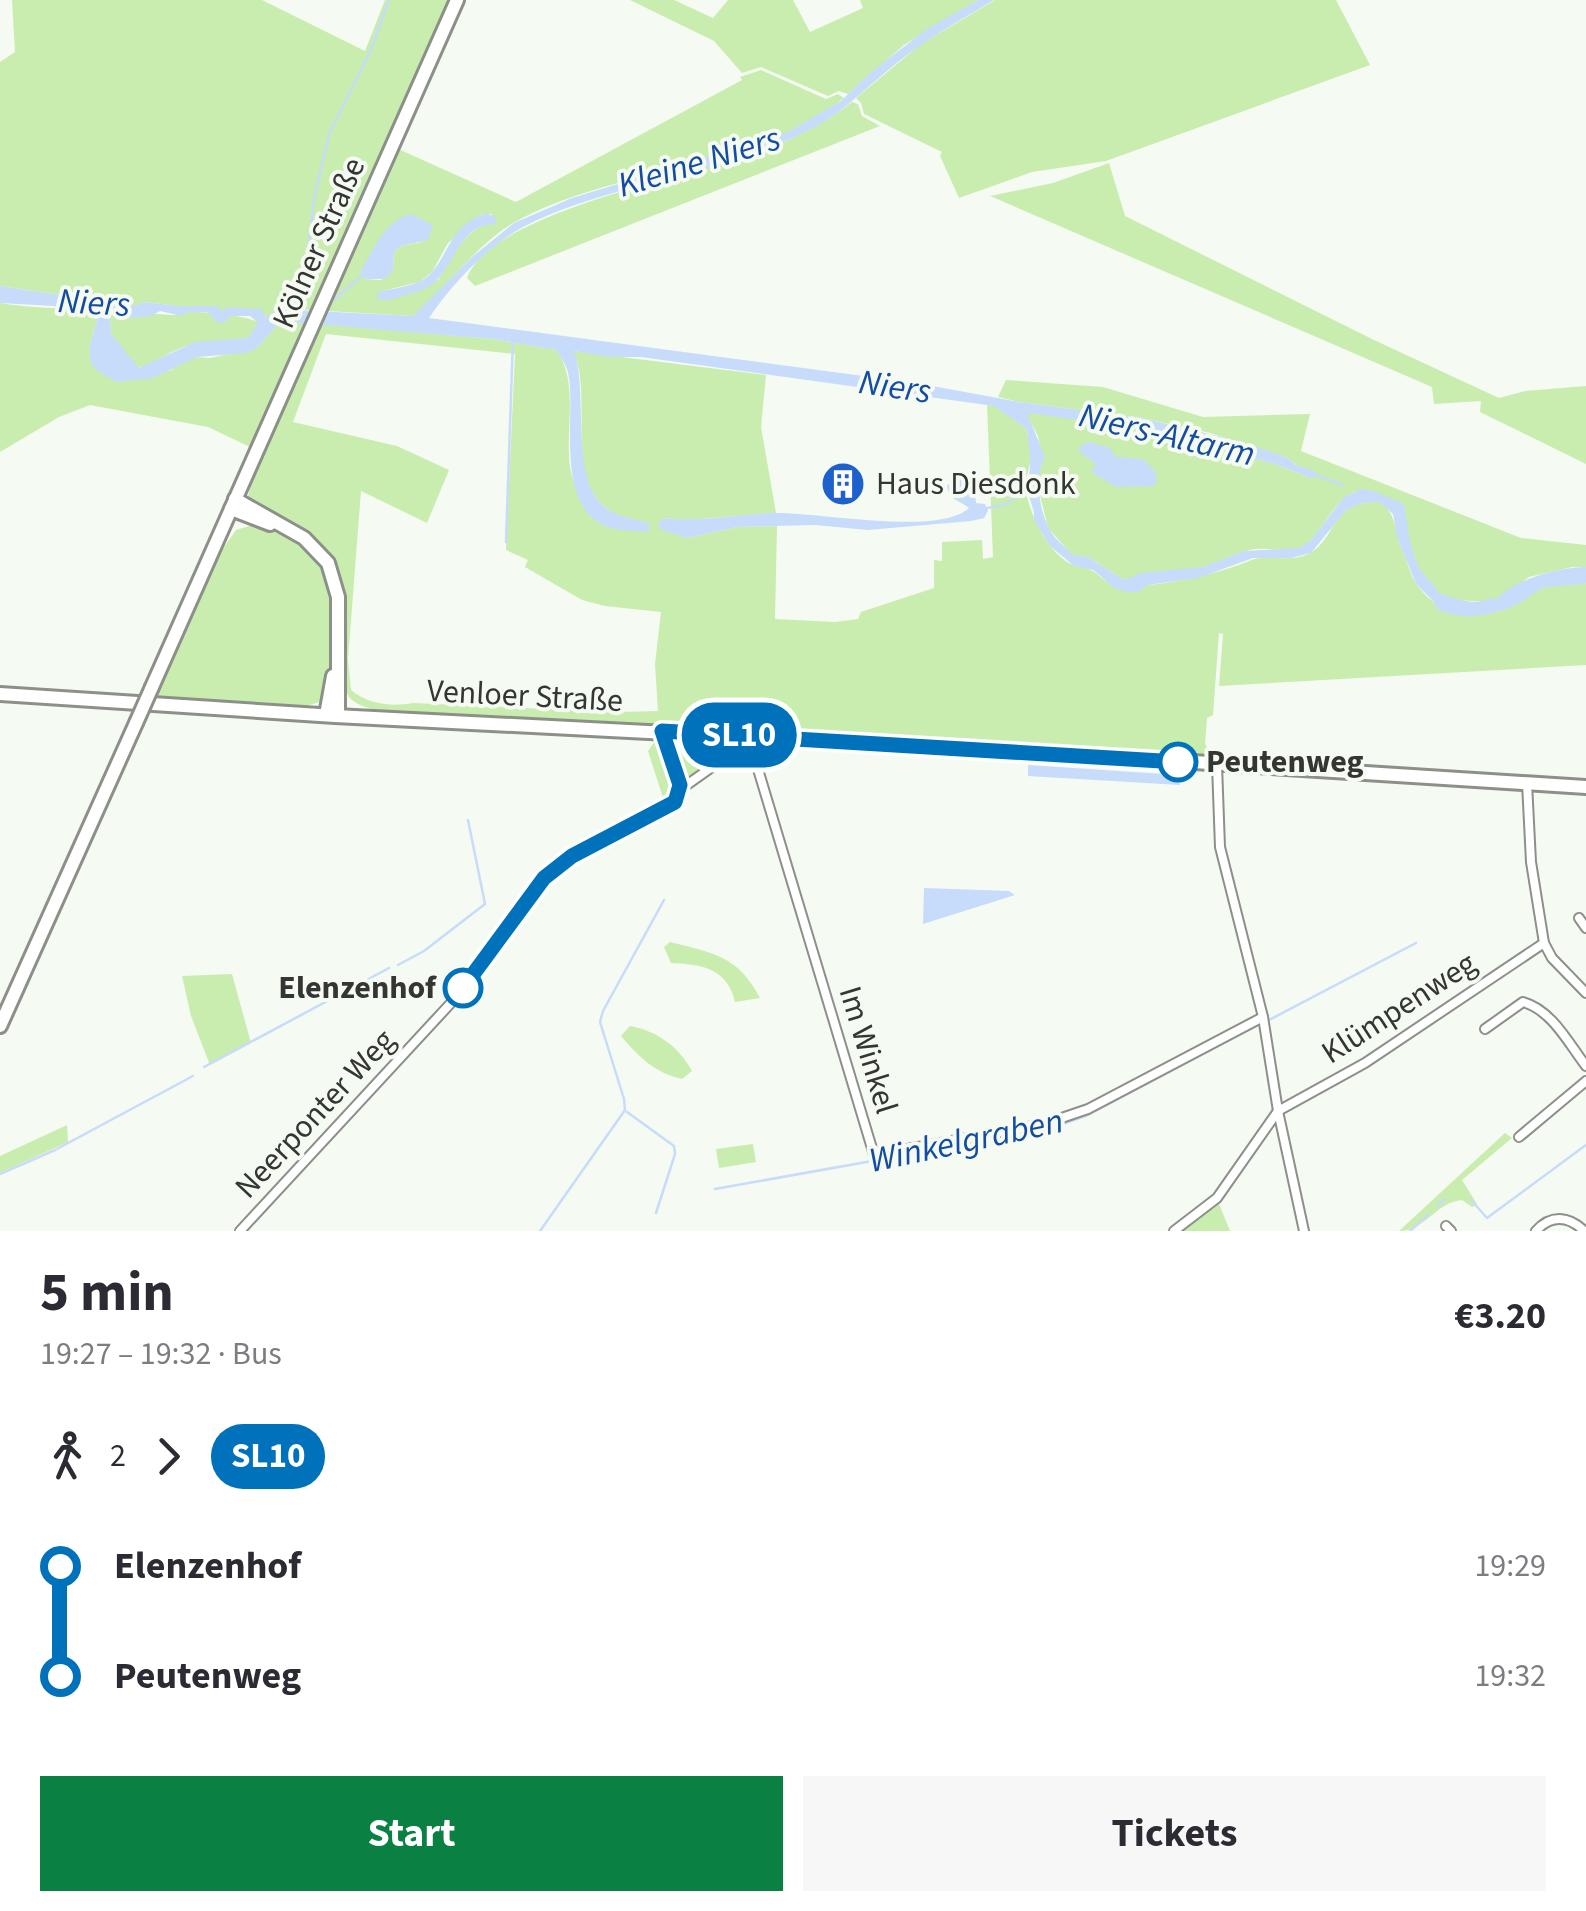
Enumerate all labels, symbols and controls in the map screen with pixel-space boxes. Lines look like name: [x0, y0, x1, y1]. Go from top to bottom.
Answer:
water label: Kleine Niers: [611, 114, 787, 210]
street label: Kölner Straße: [261, 150, 377, 336]
water label: Niers: [56, 276, 132, 330]
water label: Niers: [856, 357, 934, 417]
water label: Niers-Altarm: [1074, 390, 1260, 480]
building icon: Haus Diesdonk: [820, 461, 866, 507]
place label: Haus Diesdonk: [876, 461, 1076, 507]
street label: Venloer Straße: [426, 668, 624, 724]
line badge: SL10: [669, 702, 809, 768]
text: SL10: [702, 710, 776, 760]
place label: Peutenweg: [1206, 739, 1364, 785]
marker: Peutenweg: [1159, 743, 1197, 781]
street label: Klümpenweg: [1313, 941, 1485, 1075]
place label: Elenzenhof: [278, 965, 437, 1011]
marker: Elenzenhof: [444, 969, 482, 1007]
street label: Im Winkel: [827, 981, 909, 1119]
street label: Neerponter Weg: [224, 1019, 406, 1209]
water label: Winkelgraben: [864, 1096, 1068, 1186]
text: 5 min: [40, 1254, 174, 1332]
text: €3.20: [1454, 1289, 1546, 1343]
text: 19:27 – 19:32 · Bus: [40, 1331, 282, 1377]
icon: walk: [40, 1429, 95, 1484]
icon: forward: [141, 1429, 196, 1484]
text: SL10: [231, 1431, 305, 1481]
text: 2: [110, 1433, 126, 1479]
text: Elenzenhof: [114, 1539, 301, 1593]
text: 19:29: [1474, 1543, 1546, 1589]
text: Peutenweg: [114, 1649, 301, 1703]
text: 19:32: [1474, 1653, 1546, 1699]
button: Start: [40, 1776, 783, 1891]
button: Tickets: [803, 1776, 1546, 1891]

